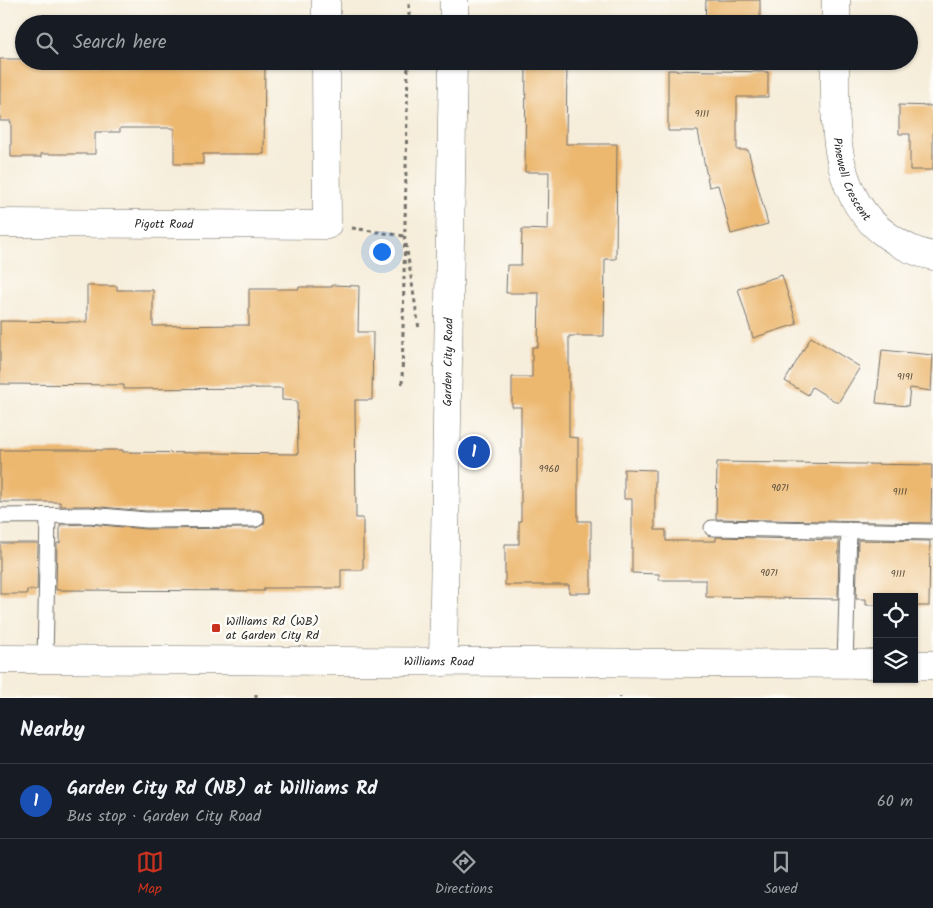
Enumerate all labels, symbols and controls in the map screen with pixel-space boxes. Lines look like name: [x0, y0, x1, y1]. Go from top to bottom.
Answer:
search box: [15, 15, 918, 70]
text: Search here: [73, 28, 167, 58]
icon: search: [33, 29, 61, 57]
house number: 9111: [695, 106, 709, 122]
street label: Pinewell Crescent: [828, 136, 876, 226]
street label: Pigott Road: [135, 214, 194, 234]
your location: [369, 239, 395, 265]
street label: Garden City Road: [438, 316, 458, 407]
house number: 9191: [897, 369, 913, 385]
pin: 1: [458, 433, 490, 471]
house number: 9960: [539, 461, 559, 477]
house number: 9071: [771, 480, 789, 496]
house number: 9111: [893, 484, 907, 500]
house number: 9071: [760, 565, 778, 581]
house number: 9111: [891, 566, 905, 582]
map controls: [873, 593, 918, 683]
button: locate: [873, 593, 918, 638]
place label: Williams Rd (WB) at Garden City Rd: [226, 612, 320, 645]
marker: Williams Rd (WB) at Garden City Rd: [210, 622, 222, 634]
button: layers: [873, 638, 918, 683]
street label: Williams Road: [404, 652, 475, 671]
text: Nearby: [20, 714, 85, 747]
text: Garden City Rd (NB) at Williams Rd: [67, 774, 378, 804]
text: 1: [34, 789, 38, 814]
text: 60 m: [877, 789, 913, 814]
text: Bus stop · Garden City Road: [67, 804, 261, 829]
tab: Map: [136, 848, 164, 900]
tab: Directions: [435, 848, 493, 900]
tab: Saved: [764, 848, 797, 900]

